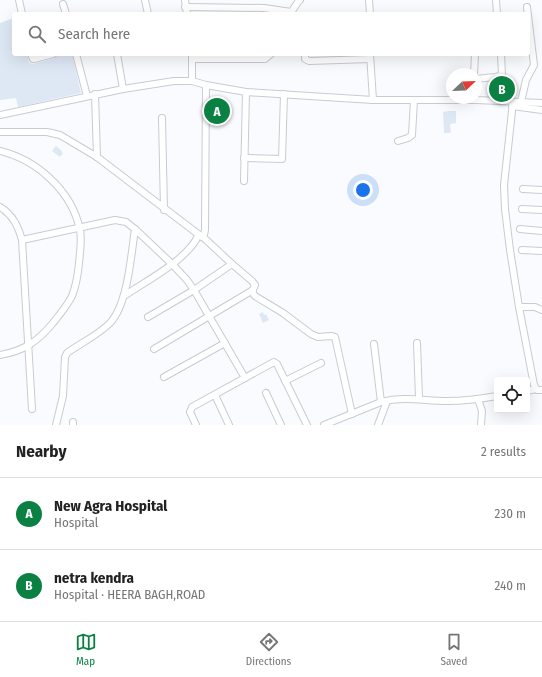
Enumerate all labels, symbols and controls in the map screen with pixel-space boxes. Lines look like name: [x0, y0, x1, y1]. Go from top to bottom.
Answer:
search box: [12, 12, 530, 56]
icon: search: [26, 23, 48, 45]
text: Search here: [58, 25, 130, 43]
north arrow: [446, 68, 482, 104]
pin: B: [489, 74, 515, 104]
pin: A: [204, 96, 230, 126]
your location: [353, 180, 373, 200]
map controls: [494, 377, 530, 413]
button: locate: [494, 377, 530, 413]
text: Nearby: [16, 441, 67, 462]
text: 2 results: [481, 444, 526, 459]
text: New Agra Hospital: [54, 497, 167, 515]
text: A: [25, 506, 33, 521]
text: 230 m: [495, 506, 526, 521]
text: Hospital: [54, 515, 98, 530]
text: netra kendra: [54, 569, 134, 587]
text: B: [25, 578, 33, 593]
text: 240 m: [494, 578, 526, 593]
text: Hospital · HEERA BAGH,ROAD: [54, 587, 205, 602]
tab: Map: [75, 631, 97, 668]
tab: Directions: [246, 631, 291, 668]
tab: Saved: [441, 631, 467, 668]

